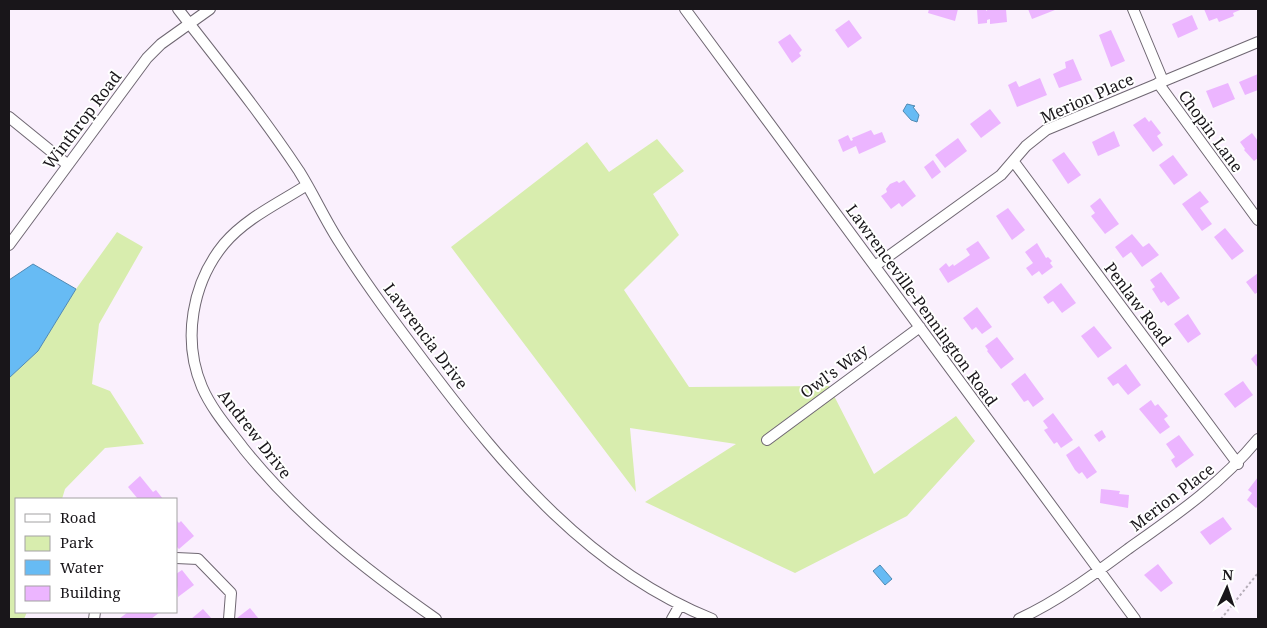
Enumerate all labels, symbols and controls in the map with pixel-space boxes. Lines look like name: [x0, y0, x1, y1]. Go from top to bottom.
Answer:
street label: Winthrop Road: [38, 66, 126, 173]
street label: Merion Place: [1037, 68, 1137, 128]
street label: Chopin Lane: [1174, 85, 1248, 177]
street label: Lawrenceville-Pennington Road: [841, 200, 1003, 410]
street label: Penlaw Road: [1099, 258, 1177, 350]
street label: Lawrencia Drive: [379, 278, 473, 394]
street label: Owl's Way: [796, 338, 873, 403]
street label: Andrew Drive: [213, 385, 297, 483]
street label: Merion Place: [1125, 458, 1219, 536]
legend: [15, 498, 178, 613]
text: Road: [60, 507, 96, 527]
text: Park: [60, 532, 94, 552]
text: Water: [60, 557, 103, 577]
north arrow: [1202, 563, 1252, 613]
text: N: [1222, 565, 1234, 584]
text: Building: [60, 582, 121, 602]

